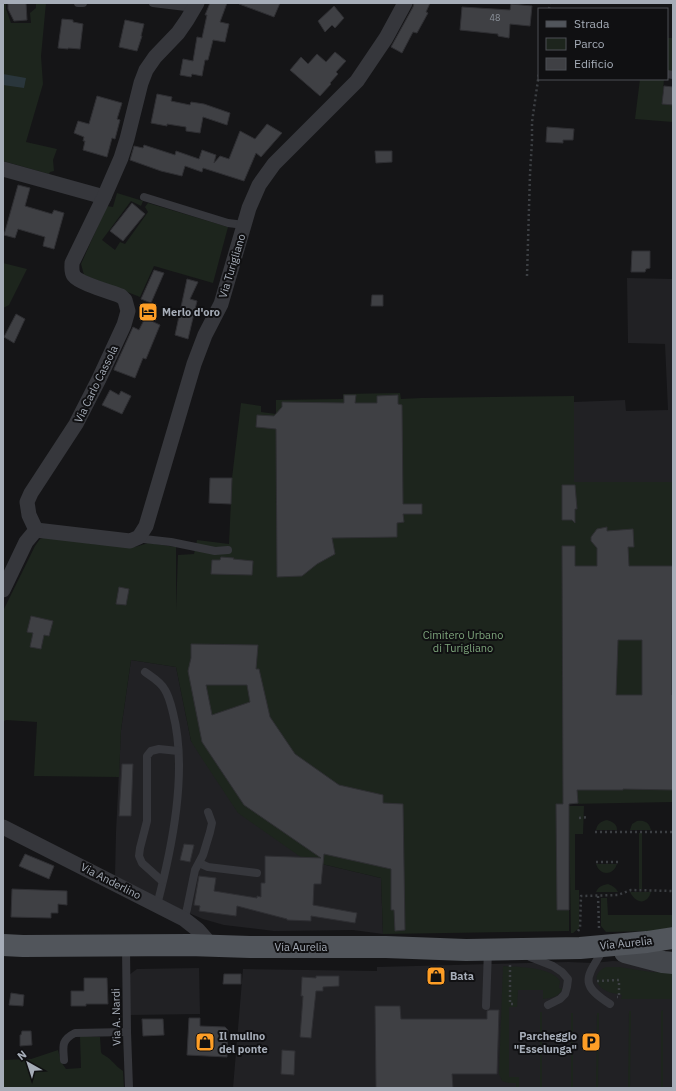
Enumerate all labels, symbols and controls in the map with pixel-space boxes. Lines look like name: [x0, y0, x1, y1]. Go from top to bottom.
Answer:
legend: [538, 8, 668, 80]
house number: 48: [490, 12, 500, 23]
text: Strada: [574, 16, 610, 31]
text: Parco: [574, 36, 605, 51]
text: Edificio: [574, 56, 614, 71]
street label: Via Turigliano: [216, 232, 248, 300]
hotel icon: Merlo d'oro: [137, 301, 159, 323]
place label: Merlo d'oro: [162, 305, 220, 319]
street label: Via Carlo Cassola: [71, 343, 121, 425]
park label: Cimitero Urbano di Turigliano: [423, 628, 503, 655]
street label: Via Anderlino: [78, 860, 144, 902]
street label: Via Aurelia: [599, 933, 653, 953]
street label: Via Aurelia: [275, 940, 328, 954]
shop icon: Bata: [425, 965, 447, 987]
place label: Bata: [450, 969, 474, 983]
street label: Via A. Nardi: [108, 988, 124, 1046]
place label: Il mulino del ponte: [219, 1029, 268, 1056]
place label: Parcheggio "Esselunga": [514, 1029, 577, 1056]
shop icon: Il mulino del ponte: [194, 1031, 216, 1053]
parking icon: Parcheggio "Esselunga": [580, 1031, 602, 1053]
north arrow: [8, 1043, 48, 1083]
text: N: [14, 1047, 29, 1063]

